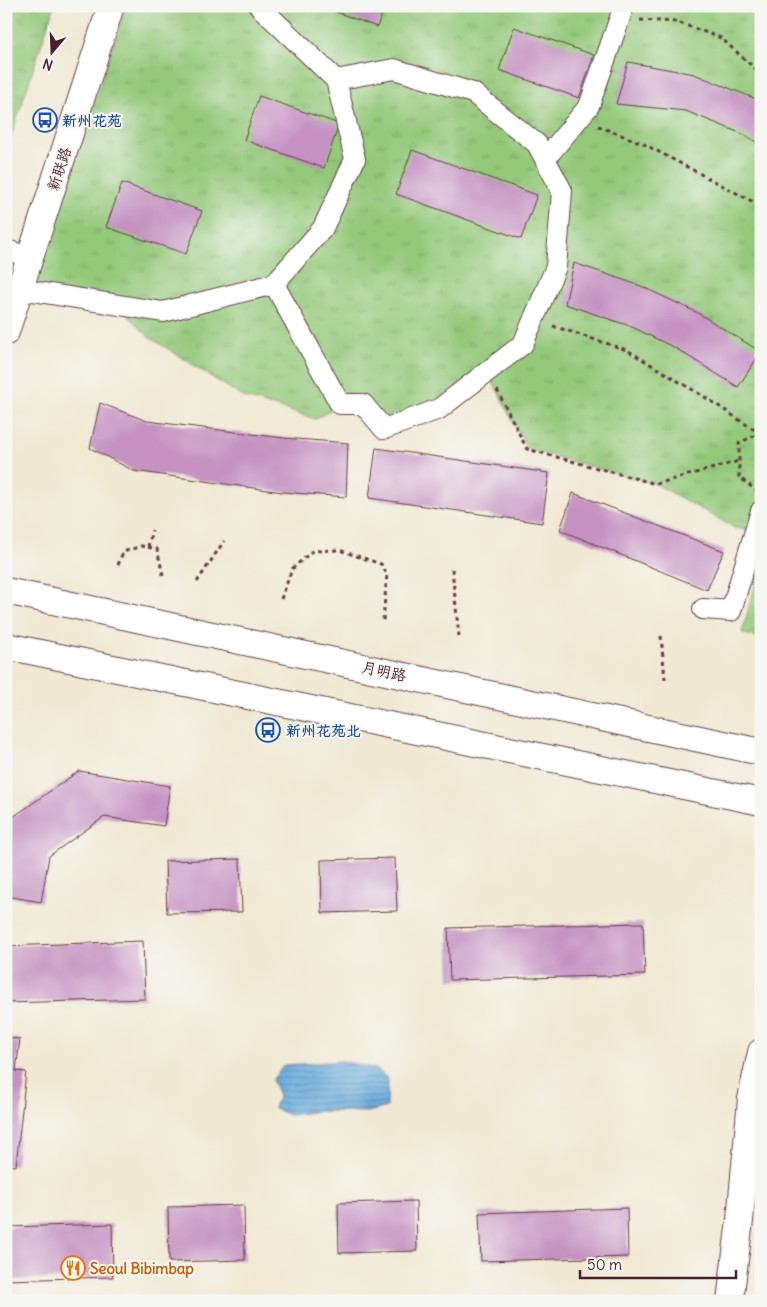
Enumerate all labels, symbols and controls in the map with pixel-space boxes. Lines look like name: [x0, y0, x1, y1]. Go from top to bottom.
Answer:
north arrow: [28, 28, 78, 78]
text: N: [40, 54, 55, 74]
bus stop icon: 新州花苑: [32, 107, 58, 133]
place label: 新州花苑: [62, 111, 122, 130]
street label: 新联路: [43, 145, 75, 193]
street label: 月明路: [360, 657, 408, 685]
bus stop icon: 新州花苑北: [255, 717, 281, 743]
place label: 新州花苑北: [286, 721, 361, 740]
scale bar: [580, 1247, 736, 1279]
restaurant icon: Seoul Bibimbap: [60, 1255, 86, 1281]
text: 50 m: [587, 1255, 622, 1274]
place label: Seoul Bibimbap: [90, 1259, 194, 1279]

